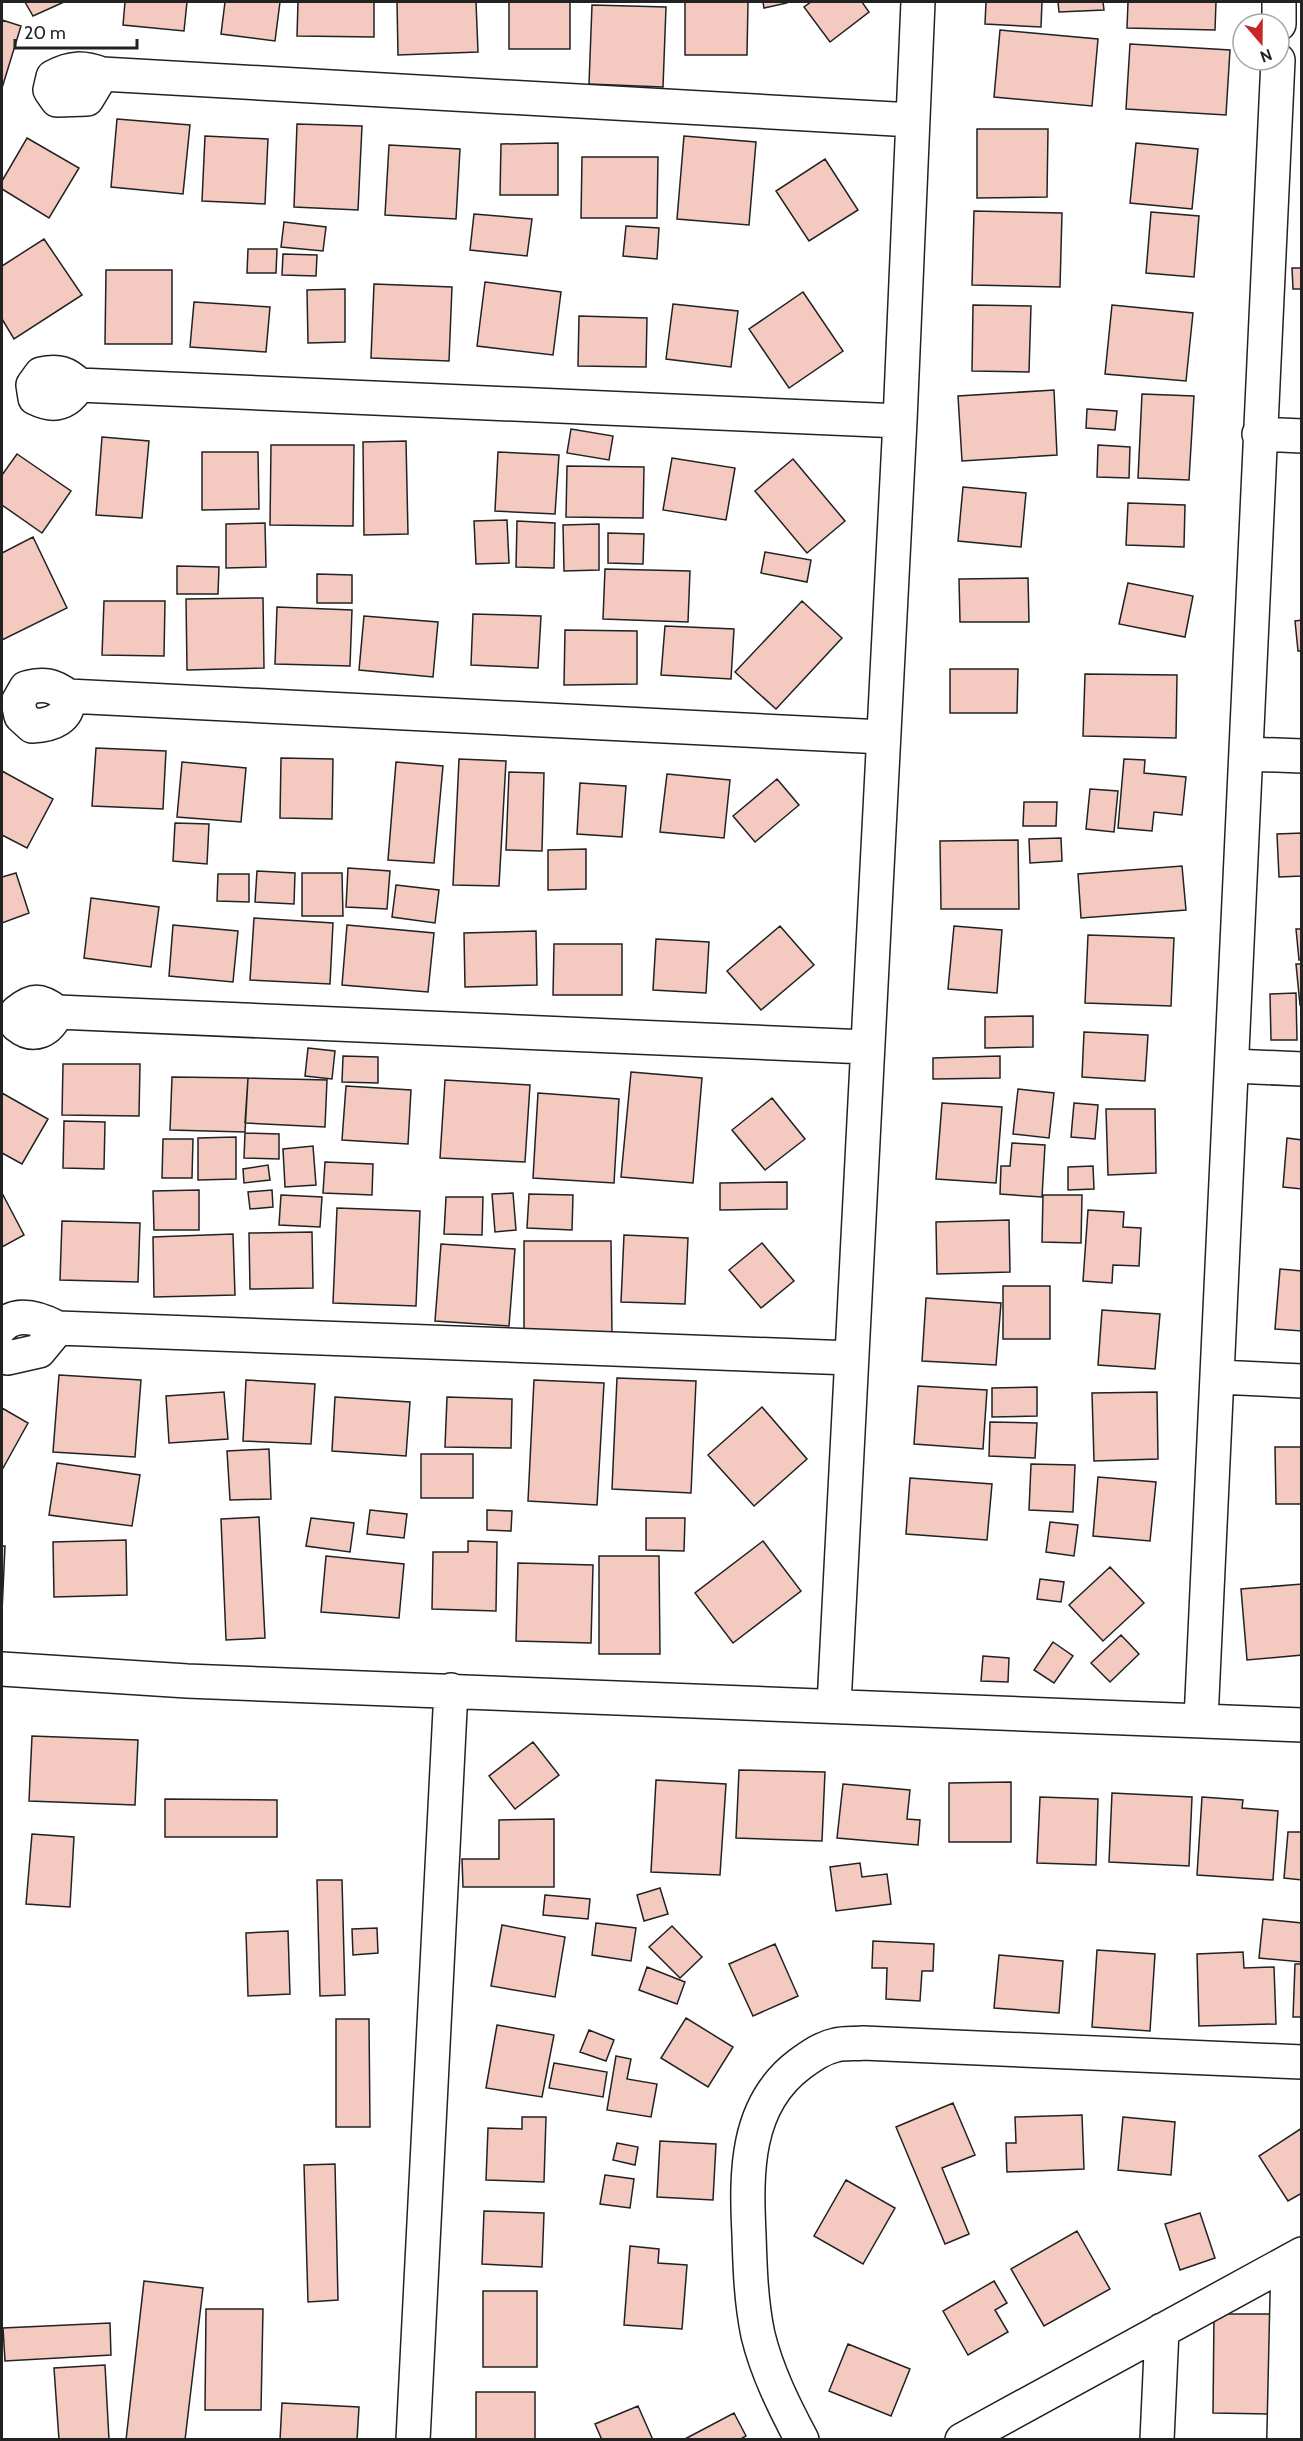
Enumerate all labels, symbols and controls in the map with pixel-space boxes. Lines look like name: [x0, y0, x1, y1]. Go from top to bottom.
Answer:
scale bar: [15, 12, 136, 50]
north arrow: [1231, 12, 1291, 72]
text: 20 m: [24, 22, 66, 44]
text: N: [1257, 45, 1275, 66]

